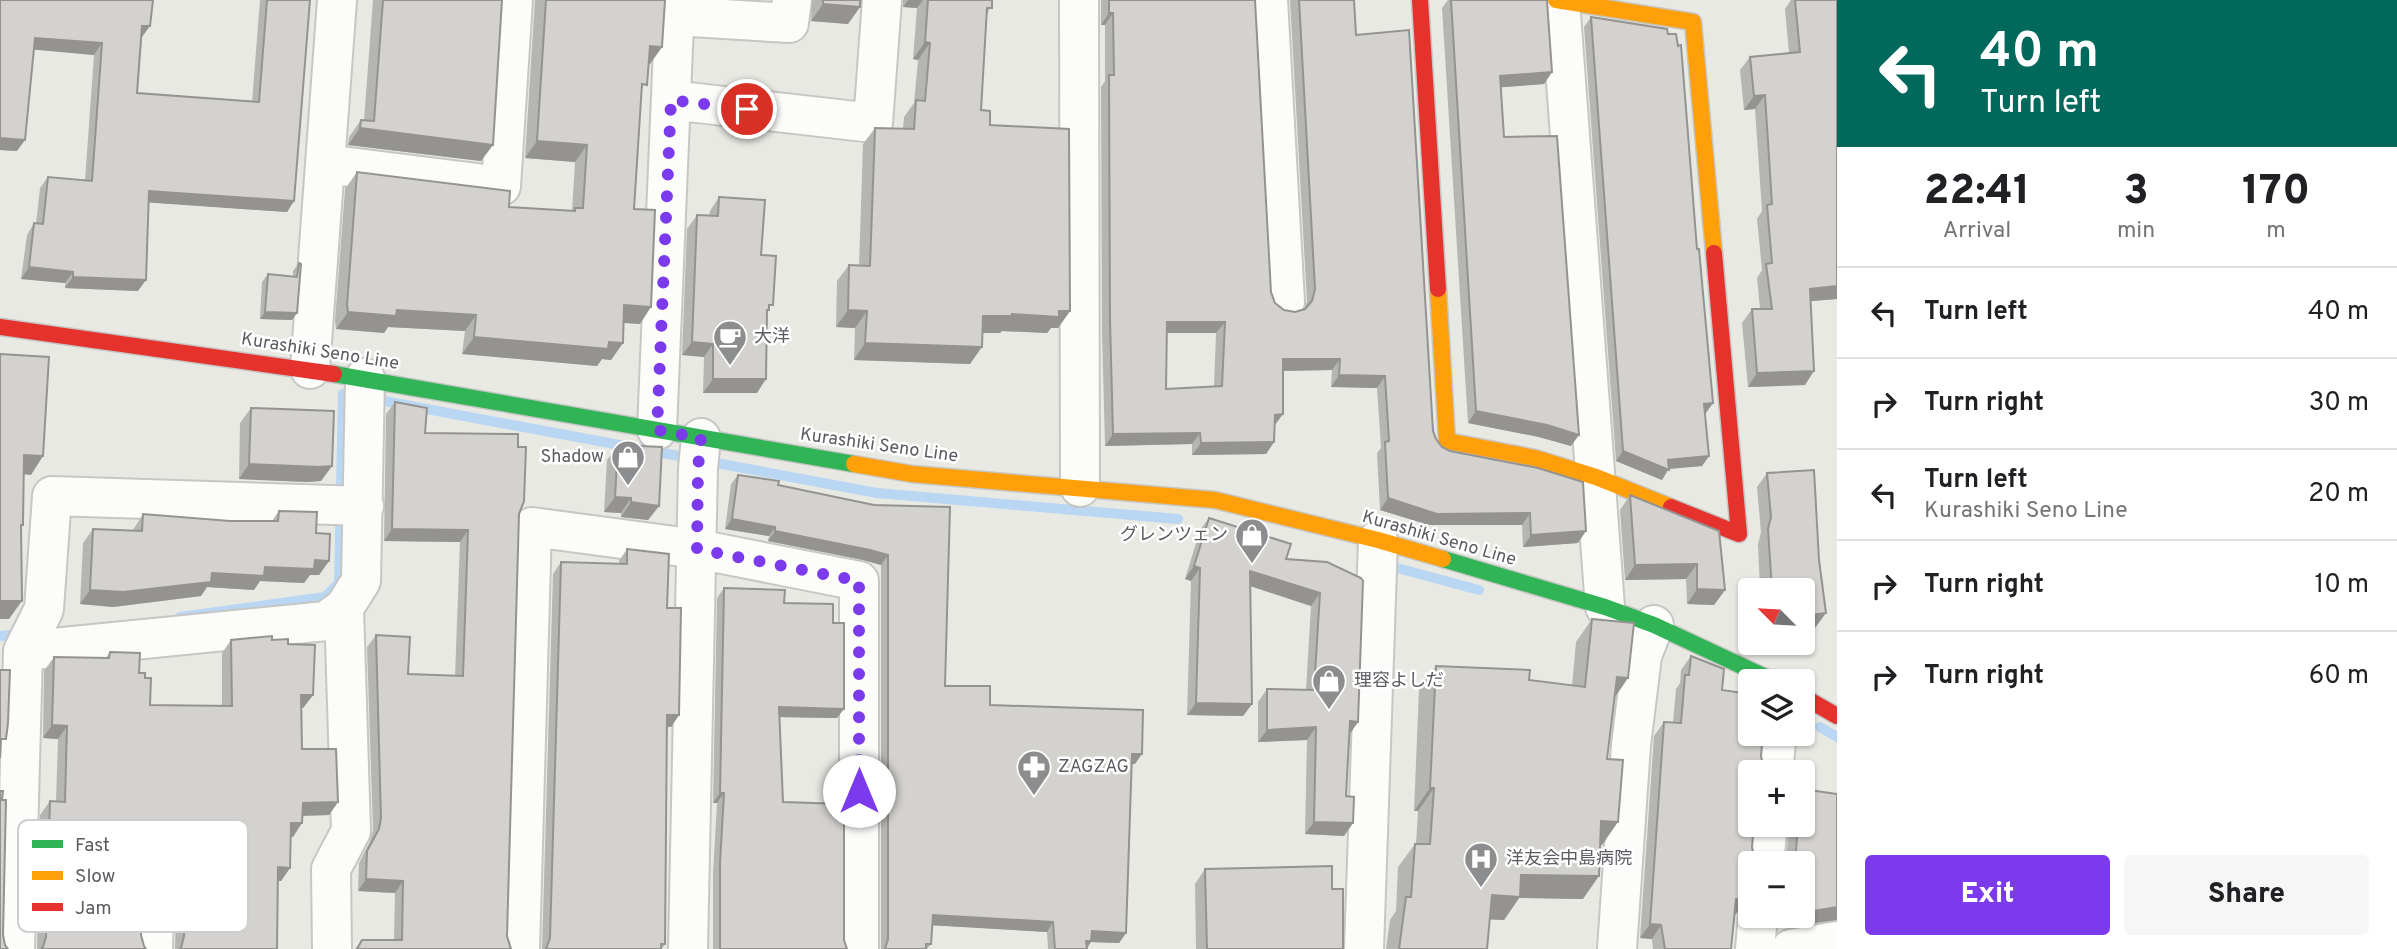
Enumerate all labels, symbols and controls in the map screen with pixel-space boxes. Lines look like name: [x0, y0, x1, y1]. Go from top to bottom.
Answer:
text: 40 m: [1980, 23, 2099, 85]
icon: left: [1865, 28, 1956, 119]
pin: [717, 79, 777, 139]
text: Turn left: [1980, 84, 2101, 124]
icon: arrive: [728, 90, 766, 128]
text: 22:41: [1924, 166, 2030, 219]
text: 3: [2123, 166, 2149, 219]
text: 170: [2242, 166, 2310, 219]
text: Arrival: [1943, 217, 2011, 246]
text: min: [2117, 217, 2155, 246]
text: m: [2266, 217, 2286, 246]
icon: left: [1865, 294, 1903, 332]
text: Turn left: [1924, 296, 2028, 329]
text: 40 m: [2308, 296, 2369, 329]
cafe icon: 大洋: [711, 318, 749, 367]
place label: 大洋: [754, 326, 790, 349]
street label: Kurashiki Seno Line: [239, 328, 401, 376]
icon: right: [1865, 385, 1903, 423]
text: Turn right: [1924, 387, 2044, 420]
text: 30 m: [2309, 387, 2369, 420]
street label: Kurashiki Seno Line: [798, 424, 960, 468]
shop icon: Shadow: [609, 438, 647, 487]
place label: Shadow: [540, 446, 604, 469]
text: Turn left: [1924, 464, 2028, 497]
icon: left: [1865, 476, 1903, 514]
text: 20 m: [2308, 478, 2369, 511]
text: Kurashiki Seno Line: [1924, 497, 2128, 526]
street label: Kurashiki Seno Line: [1359, 506, 1519, 572]
shop icon: グレンツェン: [1233, 516, 1271, 565]
place label: グレンツェン: [1120, 524, 1228, 547]
icon: right: [1865, 567, 1903, 605]
text: Turn right: [1924, 569, 2044, 602]
text: 10 m: [2314, 569, 2369, 602]
north arrow: [1738, 578, 1815, 654]
map controls: [1738, 578, 1815, 928]
icon: right: [1865, 658, 1903, 696]
text: Turn right: [1924, 660, 2044, 693]
text: 60 m: [2309, 660, 2369, 693]
shop icon: 理容よしだ: [1310, 662, 1348, 711]
button: layers: [1738, 669, 1815, 746]
place label: 理容よしだ: [1354, 670, 1444, 693]
pharmacy icon: ZAGZAG: [1015, 748, 1053, 797]
position arrow: [822, 754, 896, 828]
place label: ZAGZAG: [1058, 756, 1129, 779]
button: +: [1738, 760, 1815, 837]
legend: [18, 820, 248, 932]
text: Fast: [75, 834, 110, 858]
hospital icon: 洋友会中島病院: [1462, 840, 1500, 889]
place label: 洋友会中島病院: [1506, 848, 1632, 871]
button: −: [1738, 851, 1815, 928]
button: Exit: [1865, 855, 2110, 935]
button: Share: [2124, 855, 2369, 935]
text: Slow: [75, 865, 115, 889]
text: Jam: [75, 897, 112, 921]

